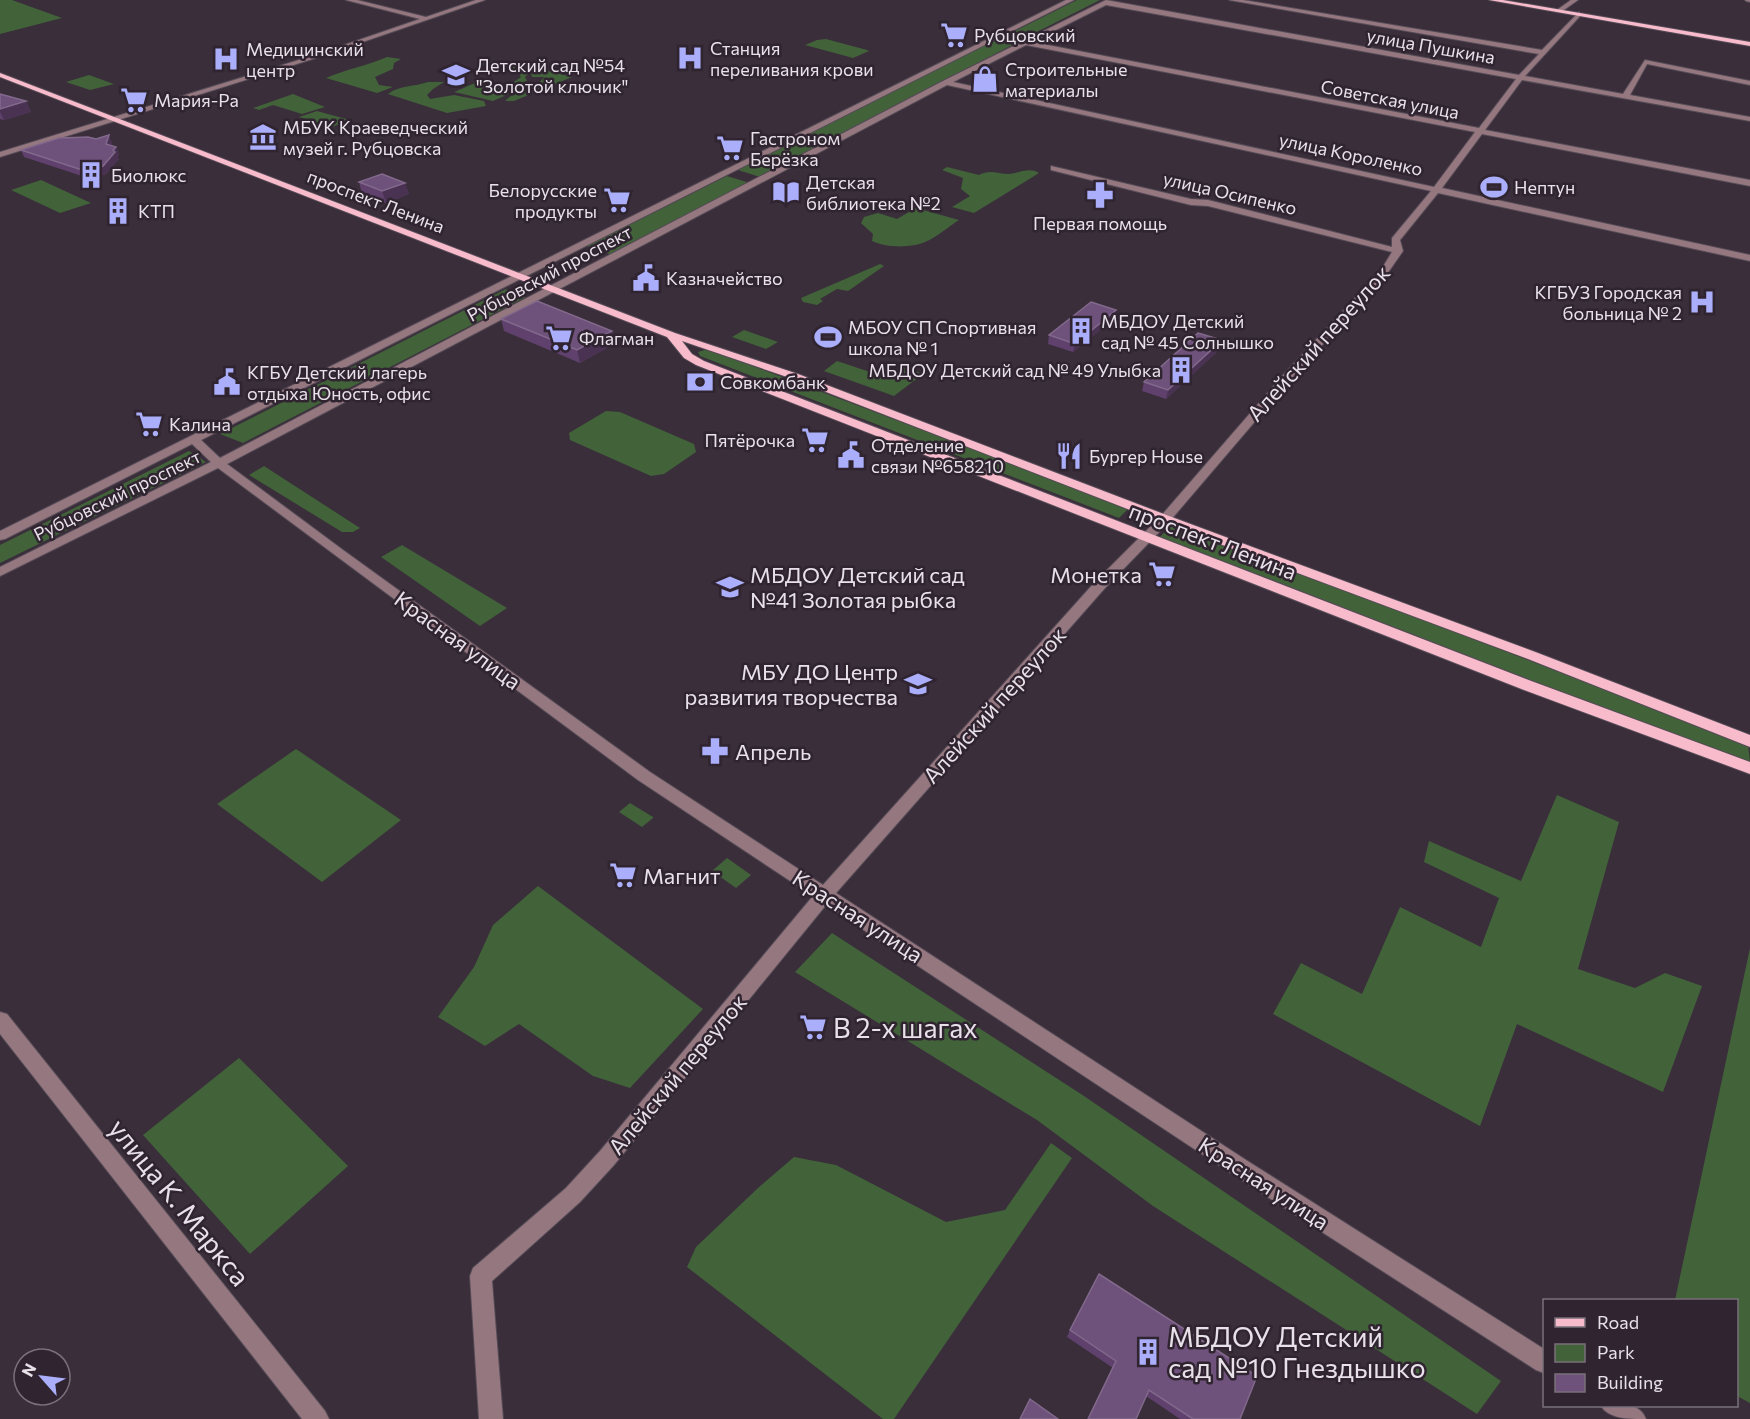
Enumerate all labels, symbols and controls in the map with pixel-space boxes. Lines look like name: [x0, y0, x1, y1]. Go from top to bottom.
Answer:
supermarket icon: Рубцовский: [939, 20, 969, 50]
place label: Рубцовский: [974, 24, 1075, 46]
street label: улица Пушкина: [1365, 24, 1497, 68]
place label: Станция переливания крови: [710, 37, 874, 80]
place label: Медицинский центр: [246, 38, 364, 81]
hospital icon: Станция переливания крови: [675, 43, 705, 73]
hospital icon: Медицинский центр: [211, 44, 241, 74]
place label: Детский сад №54 "Золотой ключик": [476, 54, 629, 97]
place label: Строительные материалы: [1005, 58, 1127, 101]
school or university icon: Детский сад №54 "Золотой ключик": [441, 60, 471, 90]
shop icon: Строительные материалы: [970, 64, 1000, 94]
street label: Советская улица: [1319, 75, 1461, 123]
supermarket icon: Мария-Ра: [119, 85, 149, 115]
place label: Мария-Ра: [154, 89, 239, 111]
place label: МБУК Краеведческий музей г. Рубцовска: [283, 116, 468, 159]
museum icon: МБУК Краеведческий музей г. Рубцовска: [248, 122, 278, 152]
place label: Гастроном Берёзка: [750, 127, 840, 170]
street label: улица Короленко: [1277, 128, 1425, 180]
supermarket icon: Гастроном Берёзка: [715, 133, 745, 163]
building icon: Биолюкс: [76, 160, 106, 190]
place label: Биолюкс: [111, 164, 187, 186]
street label: проспект Ленина: [304, 165, 448, 237]
street label: улица Осипенко: [1161, 167, 1299, 219]
place label: Детская библиотека №2: [806, 171, 941, 214]
sports icon: Нептун: [1479, 172, 1509, 202]
place label: Нептун: [1514, 176, 1575, 198]
library icon: Детская библиотека №2: [771, 177, 801, 207]
place label: Белорусские продукты: [489, 179, 597, 222]
pharmacy icon: Первая помощь: [1085, 180, 1115, 210]
supermarket icon: Белорусские продукты: [602, 185, 632, 215]
building icon: КТП: [103, 196, 133, 226]
place label: КТП: [138, 200, 175, 222]
place label: Первая помощь: [1033, 212, 1167, 234]
street label: Рубцовский проспект: [463, 220, 636, 326]
street label: Алейский переулок: [1241, 259, 1395, 427]
public building icon: Казначейство: [631, 263, 661, 293]
place label: Казначейство: [666, 267, 783, 289]
place label: КГБУЗ Городская больница № 2: [1534, 281, 1682, 324]
hospital icon: КГБУЗ Городская больница № 2: [1687, 287, 1717, 317]
place label: МБДОУ Детский сад № 45 Солнышко: [1101, 310, 1274, 353]
place label: МБОУ СП Спортивная школа № 1: [848, 316, 1036, 359]
building icon: МБДОУ Детский сад № 45 Солнышко: [1066, 316, 1096, 346]
sports icon: МБОУ СП Спортивная школа № 1: [813, 322, 843, 352]
supermarket icon: Флагман: [544, 323, 574, 353]
place label: Флагман: [579, 327, 654, 349]
building icon: МБДОУ Детский сад № 49 Улыбка: [1166, 355, 1196, 385]
place label: МБДОУ Детский сад № 49 Улыбка: [869, 359, 1161, 381]
place label: КГБУ Детский лагерь отдыха Юность, офис: [247, 361, 431, 404]
public building icon: КГБУ Детский лагерь отдыха Юность, офис: [212, 367, 242, 397]
bank icon: Совкомбанк: [685, 367, 715, 397]
place label: Совкомбанк: [720, 371, 826, 393]
supermarket icon: Калина: [134, 409, 164, 439]
place label: Калина: [169, 413, 231, 435]
supermarket icon: Пятёрочка: [800, 425, 830, 455]
place label: Пятёрочка: [704, 429, 795, 451]
place label: Отделение связи №658210: [871, 434, 1004, 477]
public building icon: Отделение связи №658210: [836, 440, 866, 470]
restaurant icon: Бургер House: [1054, 441, 1084, 471]
street label: Рубцовский проспект: [30, 445, 205, 545]
place label: Бургер House: [1089, 445, 1203, 467]
street label: проспект Ленина: [1125, 497, 1301, 585]
supermarket icon: Монетка: [1147, 559, 1177, 589]
place label: МБДОУ Детский сад №41 Золотая рыбка: [750, 561, 965, 613]
place label: Монетка: [1050, 561, 1142, 588]
school or university icon: МБДОУ Детский сад №41 Золотая рыбка: [715, 572, 745, 602]
street label: Красная улица: [389, 585, 527, 695]
street label: Алейский переулок: [917, 621, 1071, 789]
place label: МБУ ДО Центр развития творчества: [684, 658, 898, 710]
school or university icon: МБУ ДО Центр развития творчества: [903, 669, 933, 699]
pharmacy icon: Апрель: [700, 736, 730, 766]
place label: Апрель: [735, 738, 811, 765]
supermarket icon: Магнит: [608, 860, 638, 890]
place label: Магнит: [643, 862, 720, 889]
street label: Красная улица: [788, 864, 928, 968]
street label: Алейский переулок: [602, 988, 752, 1160]
place label: В 2-х шагах: [833, 1011, 978, 1044]
supermarket icon: В 2-х шагах: [798, 1012, 828, 1042]
street label: улица К. Маркса: [103, 1112, 257, 1292]
street label: Красная улица: [1194, 1131, 1334, 1235]
legend: [1543, 1299, 1738, 1407]
text: Road: [1597, 1311, 1639, 1333]
place label: МБДОУ Детский сад №10 Гнездышко: [1168, 1320, 1426, 1384]
building icon: МБДОУ Детский сад №10 Гнездышко: [1133, 1337, 1163, 1367]
text: Park: [1597, 1341, 1635, 1363]
north arrow: [12, 1347, 72, 1407]
text: N: [17, 1360, 40, 1379]
text: Building: [1597, 1371, 1663, 1393]

